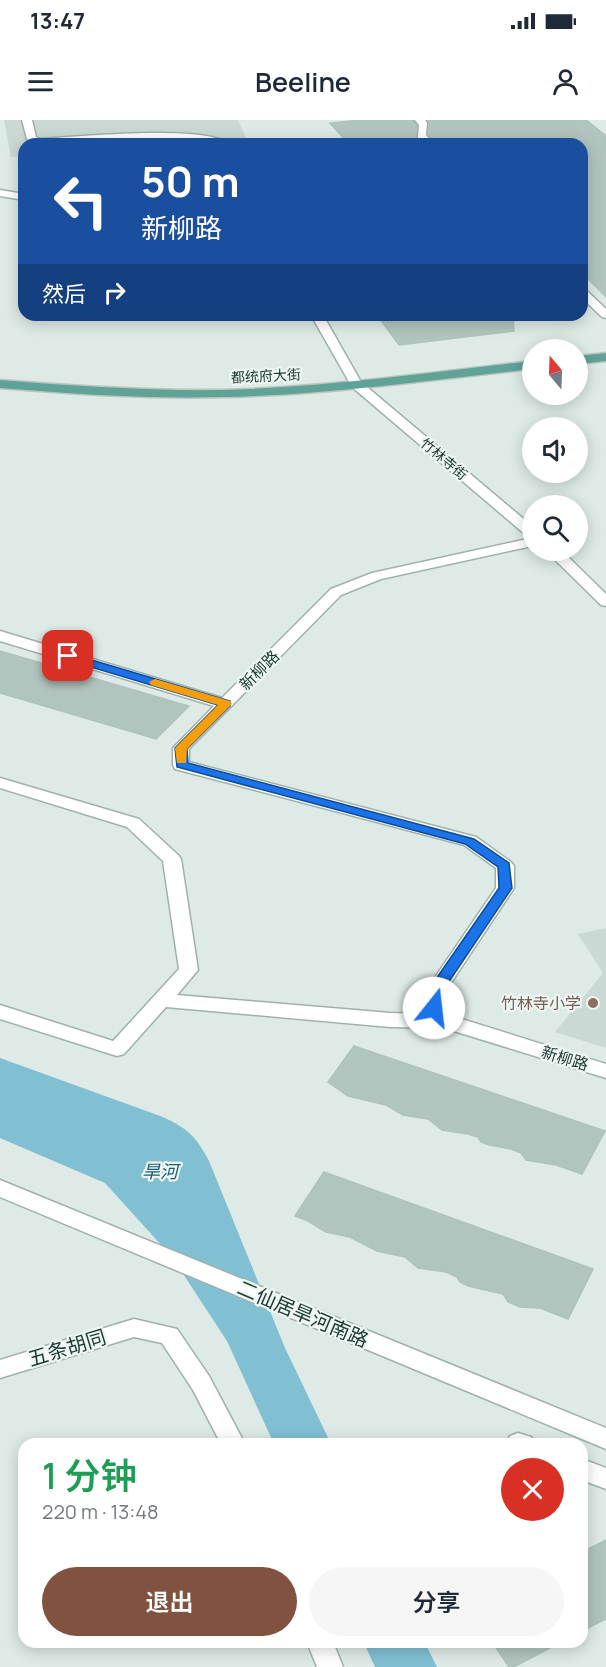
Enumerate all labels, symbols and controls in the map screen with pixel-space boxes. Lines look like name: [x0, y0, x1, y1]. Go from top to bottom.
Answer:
text: 13:47: [30, 6, 85, 36]
text: Beeline: [255, 63, 351, 100]
icon: menu: [24, 65, 57, 98]
icon: person: [549, 65, 582, 98]
text: 50 m: [141, 152, 239, 210]
icon: left: [42, 162, 120, 240]
text: 新柳路: [141, 209, 222, 246]
icon: right: [98, 276, 131, 309]
text: 然后: [42, 279, 86, 309]
north arrow: [522, 339, 588, 405]
map controls: [522, 339, 588, 561]
street label: 都统府大街: [231, 364, 301, 387]
button: sound: [522, 417, 588, 483]
street label: 竹林寺街: [417, 433, 472, 484]
button: search: [522, 495, 588, 561]
pin: [42, 630, 93, 681]
icon: arrive: [51, 639, 84, 672]
street label: 新柳路: [234, 645, 284, 695]
position arrow: [402, 976, 466, 1040]
place label: 竹林寺小学: [501, 992, 581, 1014]
marker: 竹林寺小学: [586, 996, 600, 1010]
street label: 新柳路: [539, 1040, 591, 1076]
water label: 旱河: [142, 1159, 181, 1183]
street label: 二仙居旱河南路: [233, 1274, 373, 1353]
street label: 五条胡同: [25, 1323, 109, 1372]
text: 1 分钟: [42, 1451, 136, 1500]
button: close: [501, 1458, 564, 1521]
text: 220 m · 13:48: [42, 1498, 159, 1525]
button: 退出: [42, 1567, 297, 1636]
button: 分享: [309, 1567, 564, 1636]

